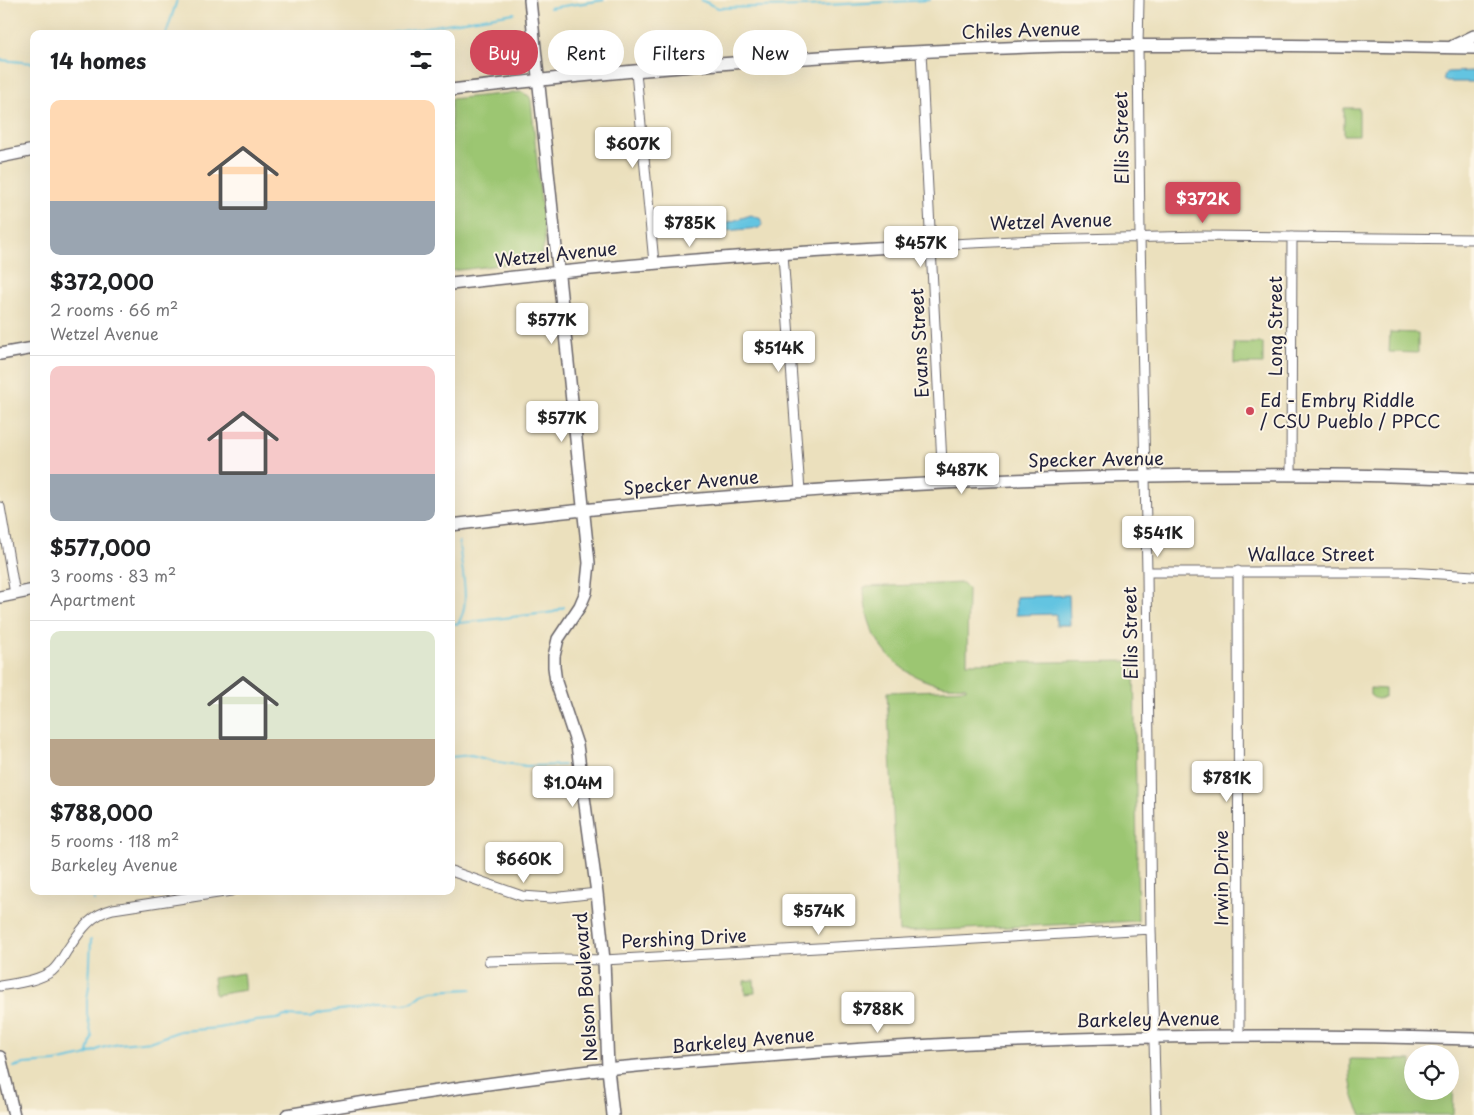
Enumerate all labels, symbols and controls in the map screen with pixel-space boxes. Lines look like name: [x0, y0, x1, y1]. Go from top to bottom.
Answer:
street label: Chiles Avenue: [961, 14, 1081, 45]
chip: Buy: [470, 30, 538, 75]
chip: Rent: [548, 30, 624, 75]
chip: Filters: [634, 30, 723, 75]
chip: New: [733, 30, 807, 75]
text: 14 homes: [50, 44, 146, 76]
icon: filters: [407, 46, 435, 74]
street label: Ellis Street: [1106, 91, 1135, 185]
pin: $607K: [598, 126, 668, 169]
text: $607K: [606, 131, 660, 155]
icon: home: [198, 133, 288, 223]
pin: $372K: [1168, 182, 1238, 224]
text: $372K: [1176, 186, 1230, 210]
street label: Wetzel Avenue: [989, 205, 1113, 236]
pin: $785K: [655, 206, 725, 248]
text: $785K: [664, 210, 716, 234]
pin: $457K: [886, 226, 956, 268]
text: $457K: [895, 230, 947, 254]
street label: Wetzel Avenue: [494, 234, 618, 273]
text: $372,000: [50, 265, 154, 297]
street label: Long Street: [1261, 276, 1288, 376]
street label: Evans Street: [902, 287, 935, 399]
text: 2 rooms · 66 m²: [50, 297, 178, 321]
pin: $577K: [517, 302, 587, 345]
text: $577K: [527, 307, 577, 331]
text: Wetzel Avenue: [50, 321, 159, 345]
pin: $514K: [744, 330, 814, 373]
text: $514K: [754, 335, 804, 359]
place label: Ed - Embry Riddle / CSU Pueblo / PPCC: [1260, 386, 1441, 434]
icon: home: [198, 398, 288, 488]
pin: $577K: [527, 400, 597, 443]
text: $577K: [537, 405, 587, 429]
marker: Ed - Embry Riddle / CSU Pueblo / PPCC: [1244, 405, 1256, 417]
street label: Specker Avenue: [1028, 444, 1164, 473]
pin: $487K: [927, 452, 997, 495]
text: $487K: [936, 457, 988, 481]
street label: Specker Avenue: [622, 462, 760, 501]
pin: $541K: [1123, 516, 1193, 558]
text: $541K: [1133, 520, 1183, 544]
text: $577,000: [50, 531, 151, 563]
street label: Wallace Street: [1247, 540, 1375, 567]
text: 3 rooms · 83 m²: [50, 563, 176, 587]
street label: Ellis Street: [1115, 586, 1144, 680]
text: Apartment: [50, 587, 135, 611]
icon: home: [198, 663, 288, 753]
pin: $781K: [1192, 760, 1262, 803]
text: $781K: [1203, 765, 1251, 789]
pin: $1.04M: [532, 766, 614, 808]
text: $1.04M: [543, 770, 603, 794]
text: $788,000: [50, 796, 153, 828]
text: 5 rooms · 118 m²: [50, 828, 179, 852]
street label: Irwin Drive: [1207, 830, 1234, 926]
pin: $660K: [489, 842, 559, 884]
text: $660K: [496, 846, 552, 870]
text: Barkeley Avenue: [50, 852, 178, 876]
pin: $574K: [784, 894, 854, 936]
text: $574K: [793, 898, 845, 922]
street label: Nelson Boulevard: [566, 911, 603, 1063]
street label: Pershing Drive: [620, 921, 747, 954]
pin: $788K: [843, 992, 913, 1034]
text: $788K: [852, 996, 904, 1020]
street label: Barkeley Avenue: [1076, 1004, 1220, 1033]
street label: Barkeley Avenue: [670, 1020, 816, 1059]
map controls: [1404, 1045, 1459, 1100]
button: locate: [1404, 1045, 1459, 1100]

